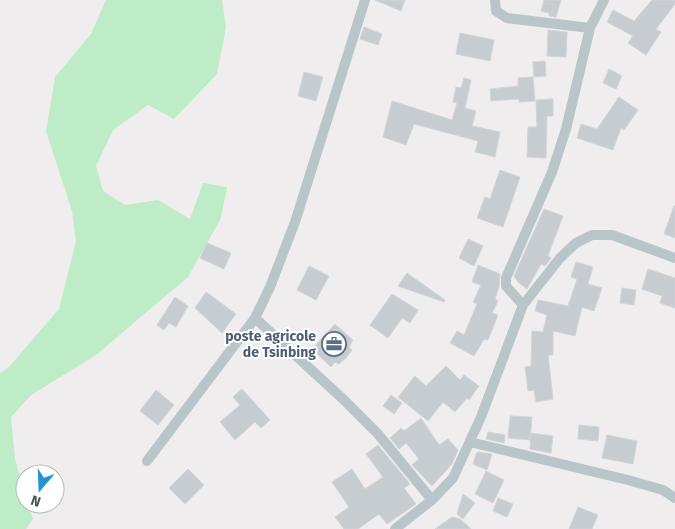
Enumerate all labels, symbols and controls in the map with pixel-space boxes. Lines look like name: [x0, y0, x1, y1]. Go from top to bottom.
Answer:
place label: poste agricole de Tsinbing: [225, 328, 316, 361]
office icon: poste agricole de Tsinbing: [321, 331, 347, 357]
north arrow: [15, 464, 65, 514]
text: N: [29, 491, 43, 510]

